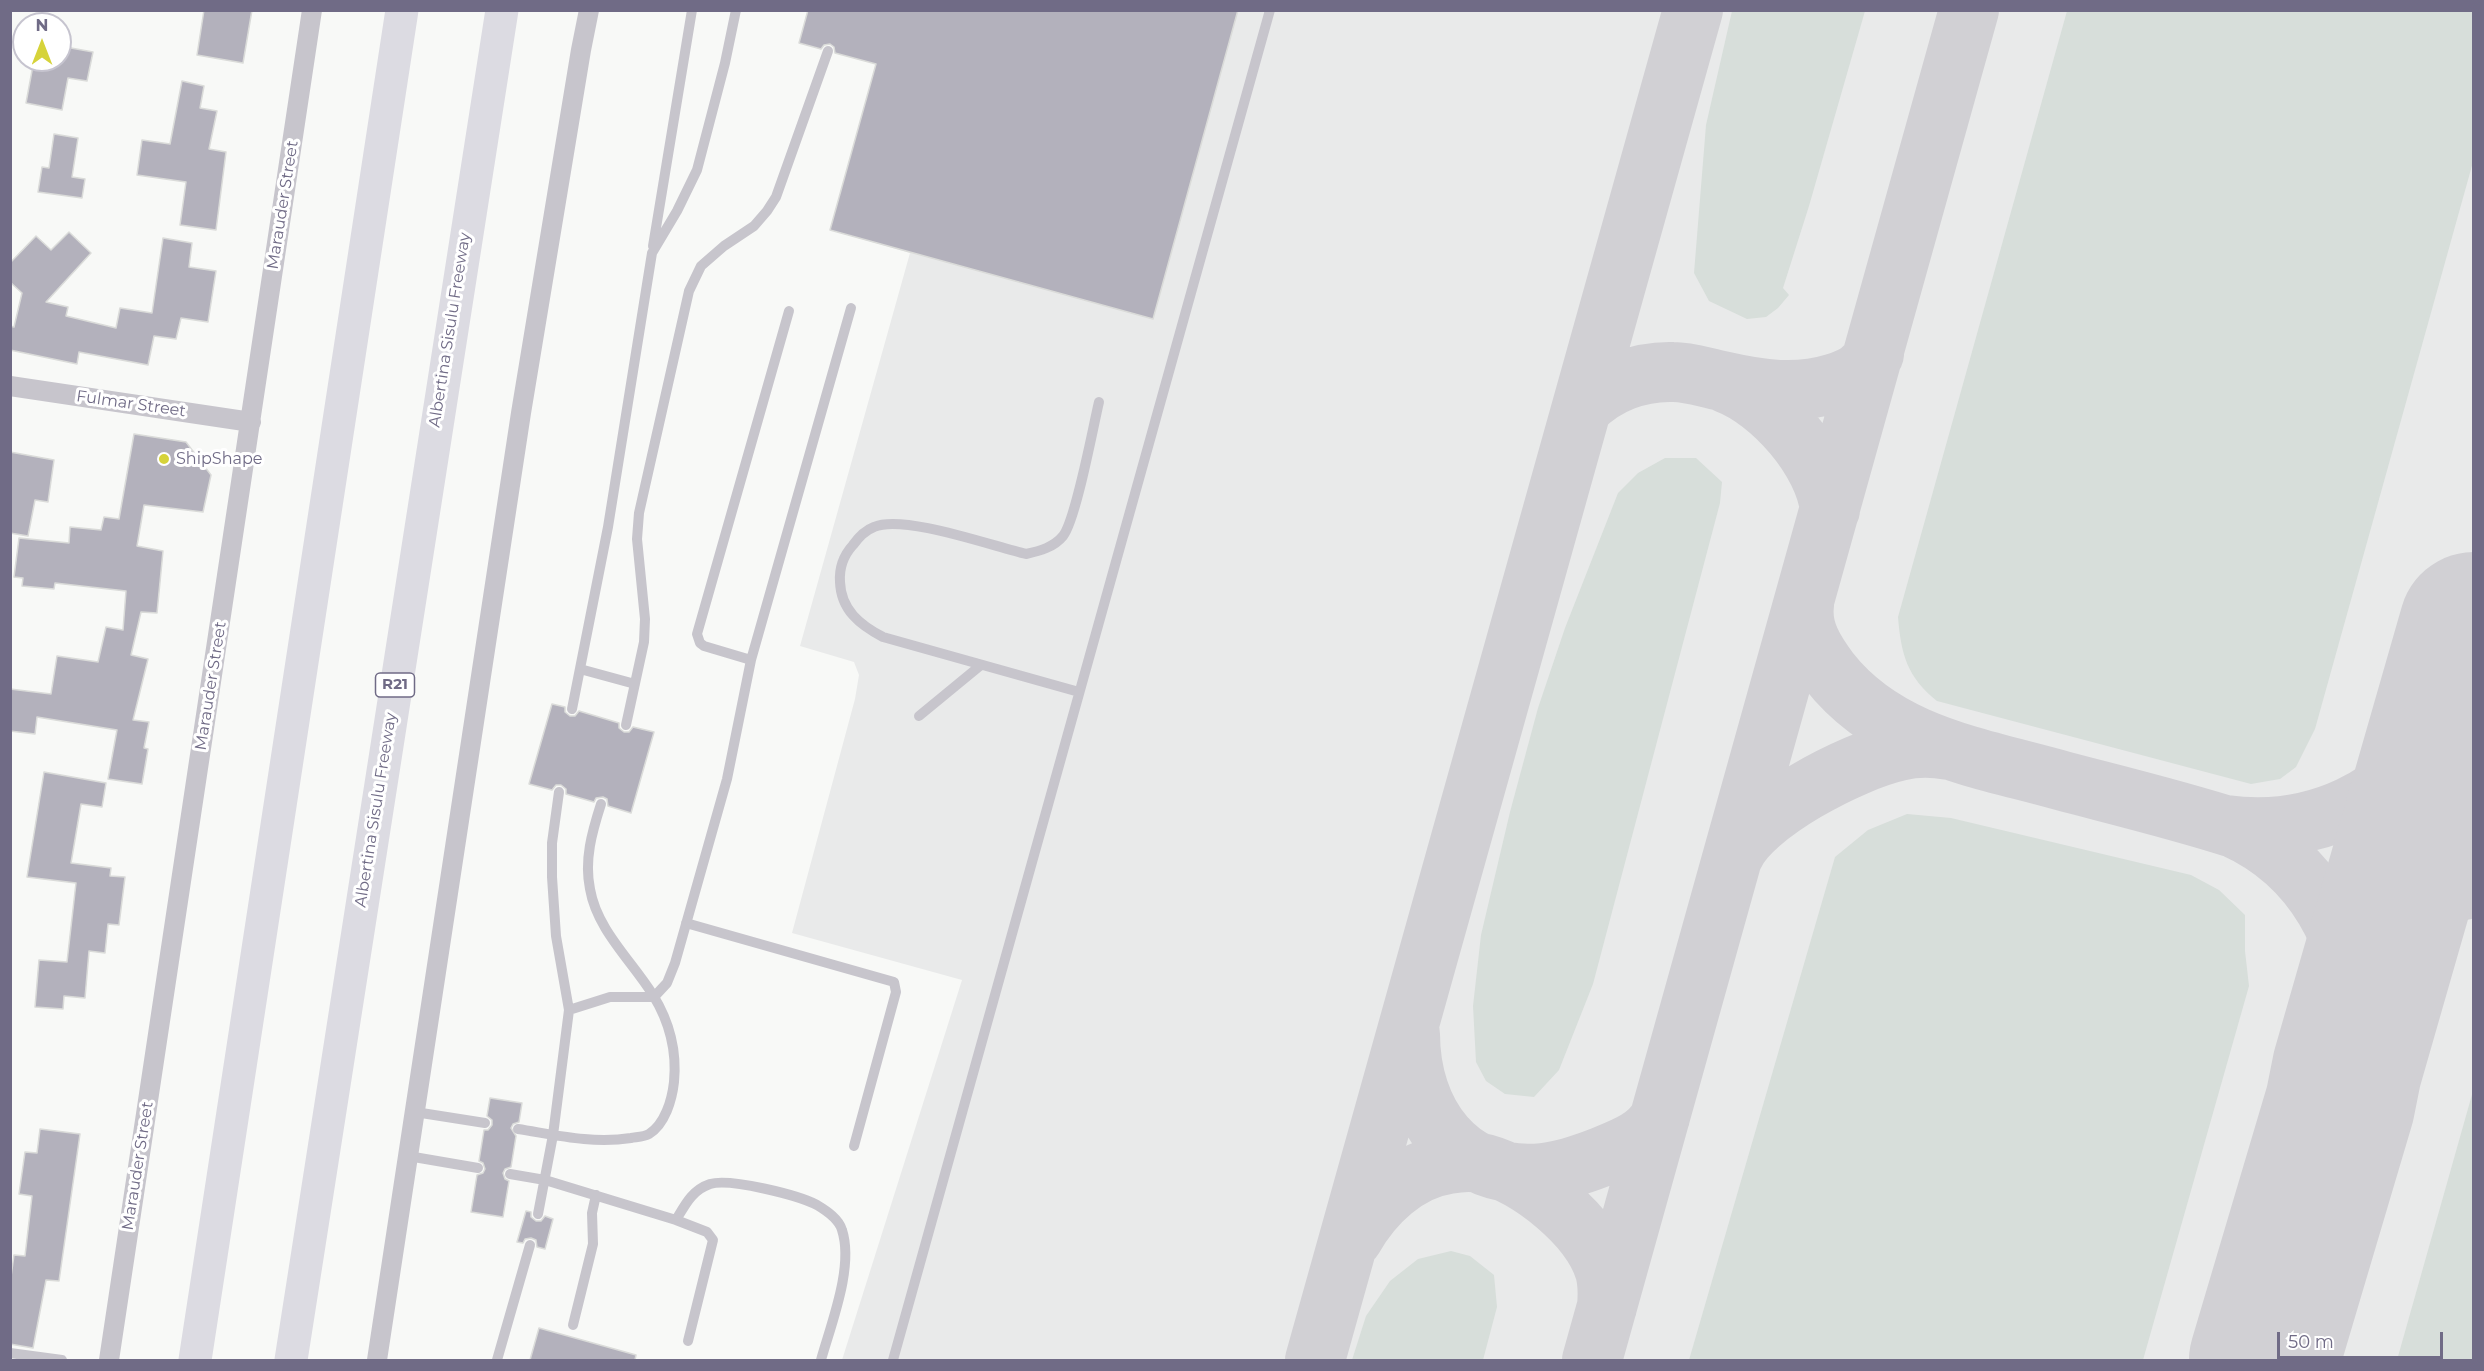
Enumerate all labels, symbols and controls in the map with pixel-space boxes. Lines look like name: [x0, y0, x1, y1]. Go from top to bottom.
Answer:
north arrow: [12, 12, 72, 72]
text: N: [36, 16, 48, 35]
street label: Marauder Street: [263, 139, 303, 271]
street label: Albertina Sisulu Freeway: [425, 231, 475, 429]
street label: Fulmar Street: [75, 387, 187, 421]
place label: ShipShape: [176, 449, 262, 469]
marker: ShipShape: [157, 452, 171, 466]
street label: Marauder Street: [191, 620, 231, 752]
road number: R21: [376, 673, 414, 697]
street label: Albertina Sisulu Freeway: [351, 711, 401, 909]
street label: Marauder Street: [118, 1100, 158, 1232]
scale bar: [2280, 1320, 2446, 1358]
text: 50 m: [2288, 1331, 2334, 1353]

